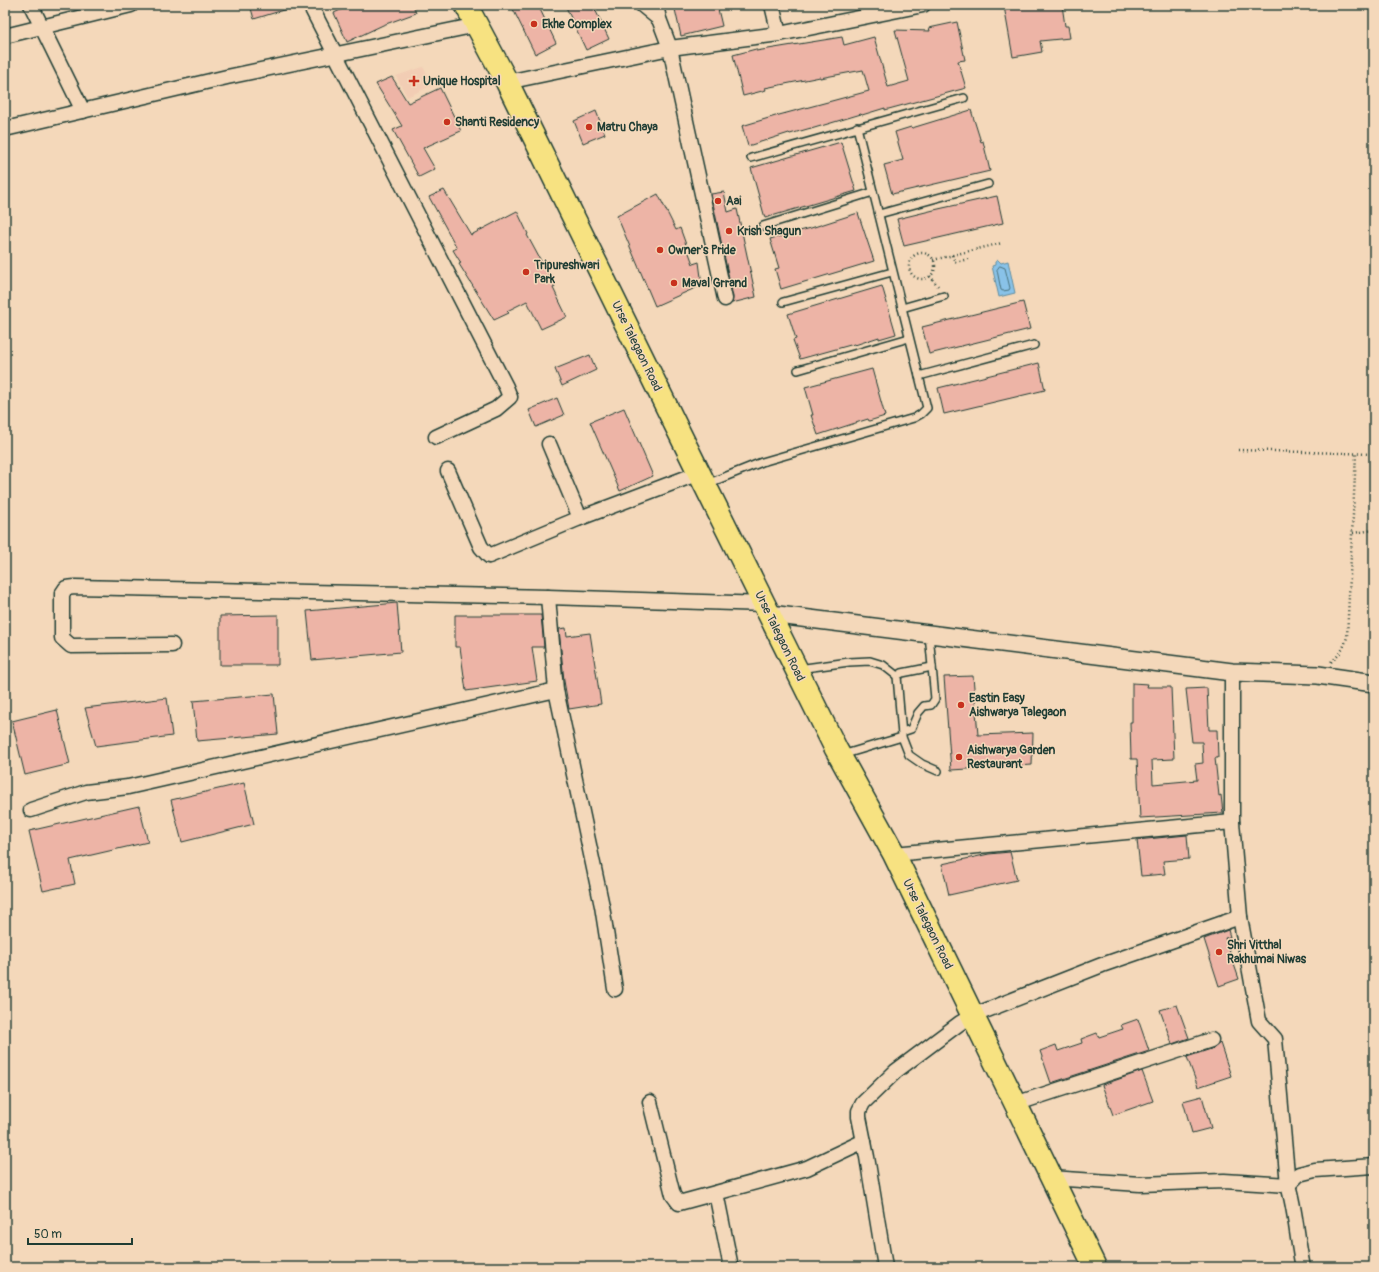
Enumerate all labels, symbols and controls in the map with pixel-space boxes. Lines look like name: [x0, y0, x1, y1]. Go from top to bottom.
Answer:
place label: Ekhe Complex: [542, 17, 612, 32]
marker: Ekhe Complex: [529, 19, 539, 29]
place label: Unique Hospital: [423, 74, 501, 89]
marker: Unique Hospital: [408, 75, 420, 87]
place label: Shanti Residency: [455, 115, 540, 130]
marker: Shanti Residency: [442, 117, 452, 127]
place label: Matru Chaya: [597, 120, 658, 135]
marker: Matru Chaya: [584, 122, 594, 132]
place label: Aai: [726, 194, 742, 209]
marker: Aai: [713, 196, 723, 206]
place label: Krish Shagun: [737, 224, 802, 239]
marker: Krish Shagun: [724, 226, 734, 236]
place label: Owner's Pride: [668, 243, 737, 258]
marker: Owner's Pride: [655, 245, 665, 255]
place label: Tripureshwari Park: [533, 258, 599, 287]
marker: Tripureshwari Park: [521, 267, 531, 277]
place label: Maval Grrand: [682, 276, 747, 291]
marker: Maval Grrand: [669, 278, 679, 288]
street label: Urse Talegaon Road: [608, 299, 665, 394]
street label: Urse Talegaon Road: [751, 589, 808, 684]
place label: Eastin Easy Aishwarya Talegaon: [969, 691, 1066, 720]
marker: Eastin Easy Aishwarya Talegaon: [956, 700, 966, 710]
place label: Aishwarya Garden Restaurant: [967, 743, 1055, 772]
marker: Aishwarya Garden Restaurant: [954, 752, 964, 762]
street label: Urse Talegaon Road: [899, 877, 956, 972]
place label: Shri Vitthal Rakhumai Niwas: [1227, 938, 1307, 967]
marker: Shri Vitthal Rakhumai Niwas: [1214, 947, 1224, 957]
scale bar: [28, 1220, 132, 1246]
text: 50 m: [34, 1227, 62, 1242]

